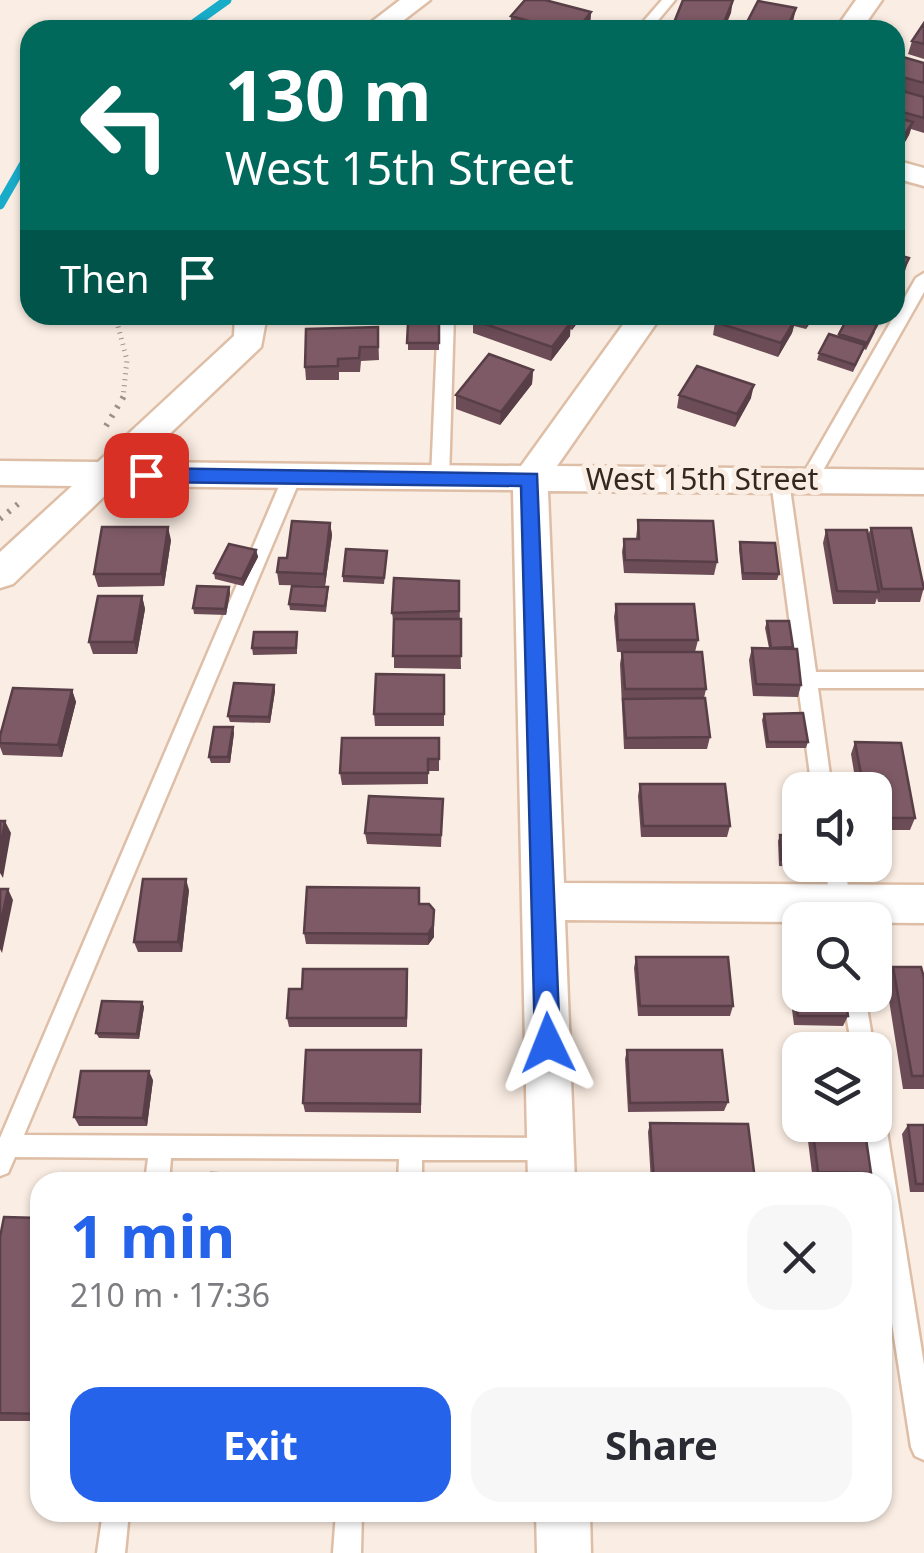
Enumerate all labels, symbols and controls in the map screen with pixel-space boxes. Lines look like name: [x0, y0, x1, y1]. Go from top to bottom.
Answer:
text: 130 m: [225, 46, 432, 142]
icon: left: [60, 60, 190, 190]
text: West 15th Street: [225, 137, 574, 198]
icon: arrive: [170, 250, 225, 305]
text: Then: [60, 252, 150, 304]
pin: [104, 433, 189, 518]
icon: arrive: [119, 448, 174, 503]
street label: West 15th Street: [586, 458, 818, 499]
map controls: [782, 772, 892, 1142]
button: sound: [782, 772, 892, 882]
button: search: [782, 902, 892, 1012]
position arrow: [496, 991, 600, 1095]
button: layers: [782, 1032, 892, 1142]
text: 1 min: [70, 1194, 235, 1276]
button: close: [747, 1205, 852, 1310]
text: 210 m · 17:36: [70, 1273, 270, 1316]
button: Exit: [70, 1387, 451, 1502]
button: Share: [471, 1387, 852, 1502]

